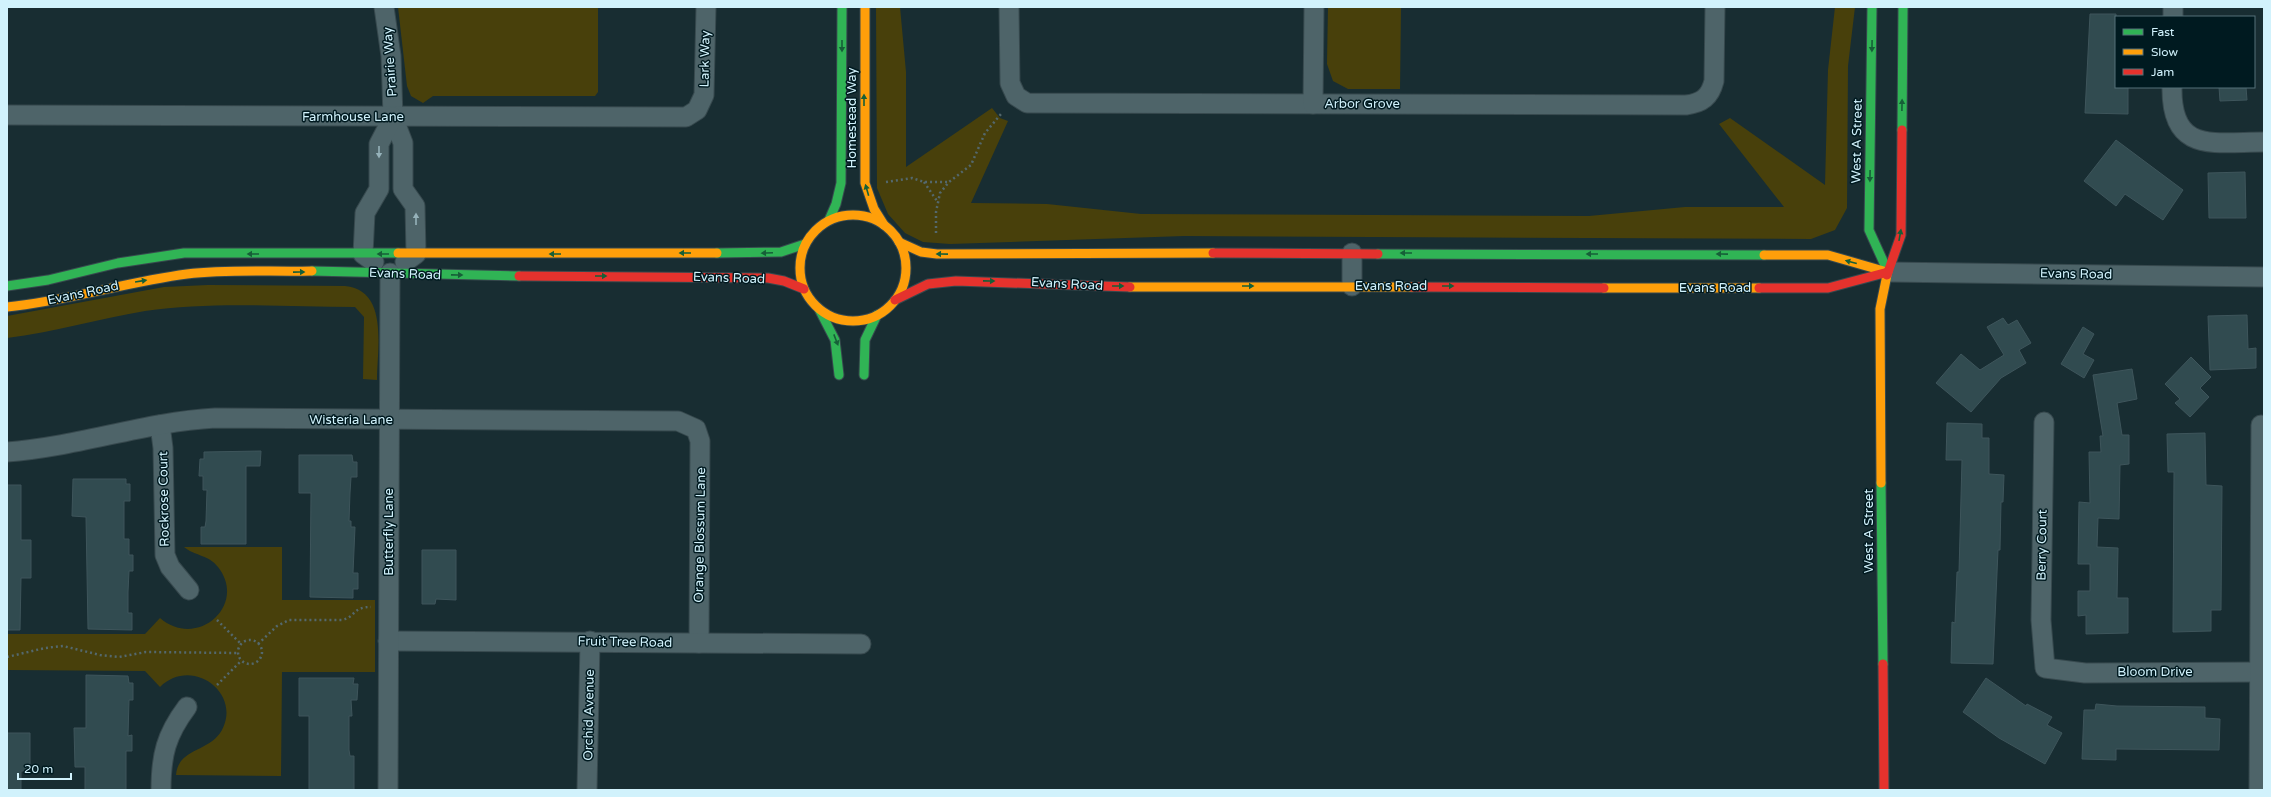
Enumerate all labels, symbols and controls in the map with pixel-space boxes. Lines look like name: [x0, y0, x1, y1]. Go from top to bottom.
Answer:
legend: [2115, 16, 2255, 88]
text: Fast: [2151, 25, 2175, 39]
street label: Prairie Way: [380, 27, 400, 97]
street label: Lark Way: [697, 30, 713, 88]
one-way arrow: [839, 40, 845, 53]
one-way arrow: [1868, 40, 1875, 52]
text: Slow: [2151, 45, 2178, 59]
text: Jam: [2151, 65, 2174, 79]
street label: Homestead Way: [844, 68, 860, 168]
one-way arrow: [861, 93, 867, 106]
street label: Arbor Grove: [1324, 96, 1400, 112]
street label: West A Street: [1848, 98, 1866, 183]
one-way arrow: [1899, 98, 1905, 111]
street label: Farmhouse Lane: [302, 109, 404, 125]
one-way arrow: [376, 146, 382, 159]
one-way arrow: [1866, 170, 1873, 182]
one-way arrow: [864, 184, 870, 196]
one-way arrow: [413, 212, 419, 225]
one-way arrow: [1897, 229, 1903, 241]
one-way arrow: [761, 249, 773, 256]
one-way arrow: [678, 250, 691, 256]
one-way arrow: [1399, 250, 1412, 256]
one-way arrow: [246, 251, 259, 257]
one-way arrow: [376, 251, 389, 257]
one-way arrow: [548, 251, 561, 257]
one-way arrow: [935, 251, 948, 257]
one-way arrow: [1585, 251, 1598, 257]
one-way arrow: [1715, 251, 1728, 257]
one-way arrow: [1844, 259, 1856, 265]
street label: Evans Road: [369, 265, 441, 283]
street label: Evans Road: [2040, 265, 2112, 283]
one-way arrow: [293, 268, 305, 275]
street label: Evans Road: [693, 269, 765, 287]
one-way arrow: [451, 272, 464, 278]
one-way arrow: [595, 273, 608, 279]
street label: Evans Road: [1030, 274, 1104, 294]
street label: Evans Road: [46, 278, 120, 308]
one-way arrow: [135, 278, 147, 284]
one-way arrow: [983, 278, 996, 284]
street label: Evans Road: [1355, 278, 1427, 294]
street label: Evans Road: [1679, 280, 1751, 296]
one-way arrow: [1112, 283, 1125, 289]
one-way arrow: [1242, 283, 1255, 289]
one-way arrow: [1442, 283, 1455, 289]
one-way arrow: [833, 334, 839, 346]
street label: Wisteria Lane: [309, 412, 393, 428]
street label: Rockrose Court: [155, 451, 173, 547]
street label: Orange Blossum Lane: [691, 467, 709, 603]
street label: Butterfly Lane: [381, 488, 397, 576]
street label: West A Street: [1861, 489, 1877, 573]
street label: Berry Court: [2033, 509, 2051, 581]
street label: Fruit Tree Road: [578, 633, 672, 651]
street label: Bloom Drive: [2117, 664, 2193, 680]
street label: Orchid Avenue: [580, 669, 598, 761]
scale bar: [18, 755, 71, 781]
text: 20 m: [24, 762, 53, 776]

